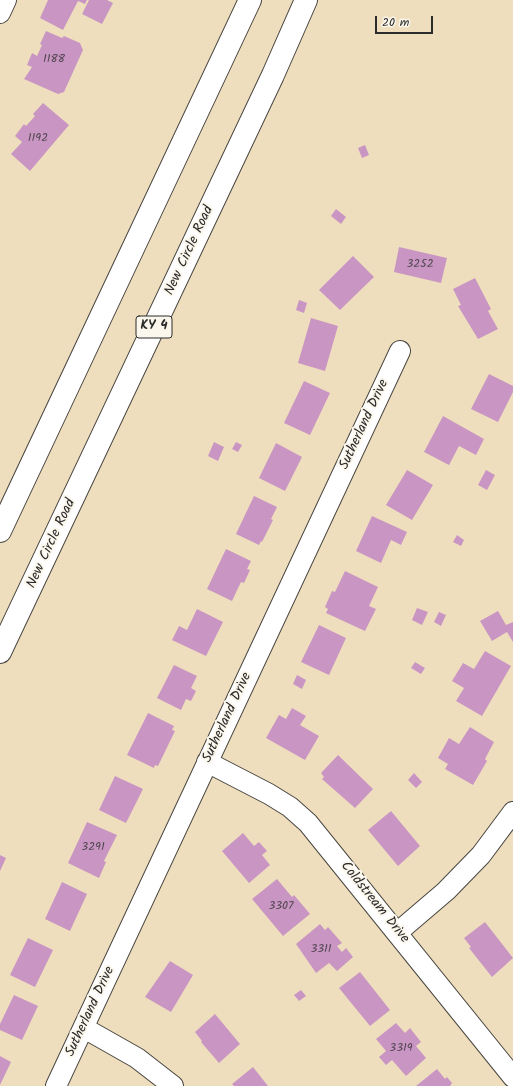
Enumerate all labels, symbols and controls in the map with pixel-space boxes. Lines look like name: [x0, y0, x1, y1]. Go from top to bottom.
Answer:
scale bar: [377, 8, 435, 34]
text: 20 m: [382, 13, 409, 32]
house number: 1188: [43, 53, 65, 67]
house number: 1192: [28, 132, 48, 146]
street label: New Circle Road: [162, 204, 218, 298]
house number: 3252: [406, 258, 434, 272]
road number: KY 4: [136, 316, 172, 338]
street label: Sutherland Drive: [337, 377, 393, 473]
street label: New Circle Road: [24, 497, 80, 591]
street label: Sutherland Drive: [200, 670, 256, 766]
house number: 3291: [81, 841, 105, 855]
street label: Coldstream Drive: [336, 859, 412, 947]
house number: 3307: [268, 900, 294, 914]
house number: 3311: [310, 943, 332, 957]
street label: Sutherland Drive: [63, 964, 119, 1060]
house number: 3319: [389, 1042, 413, 1056]

